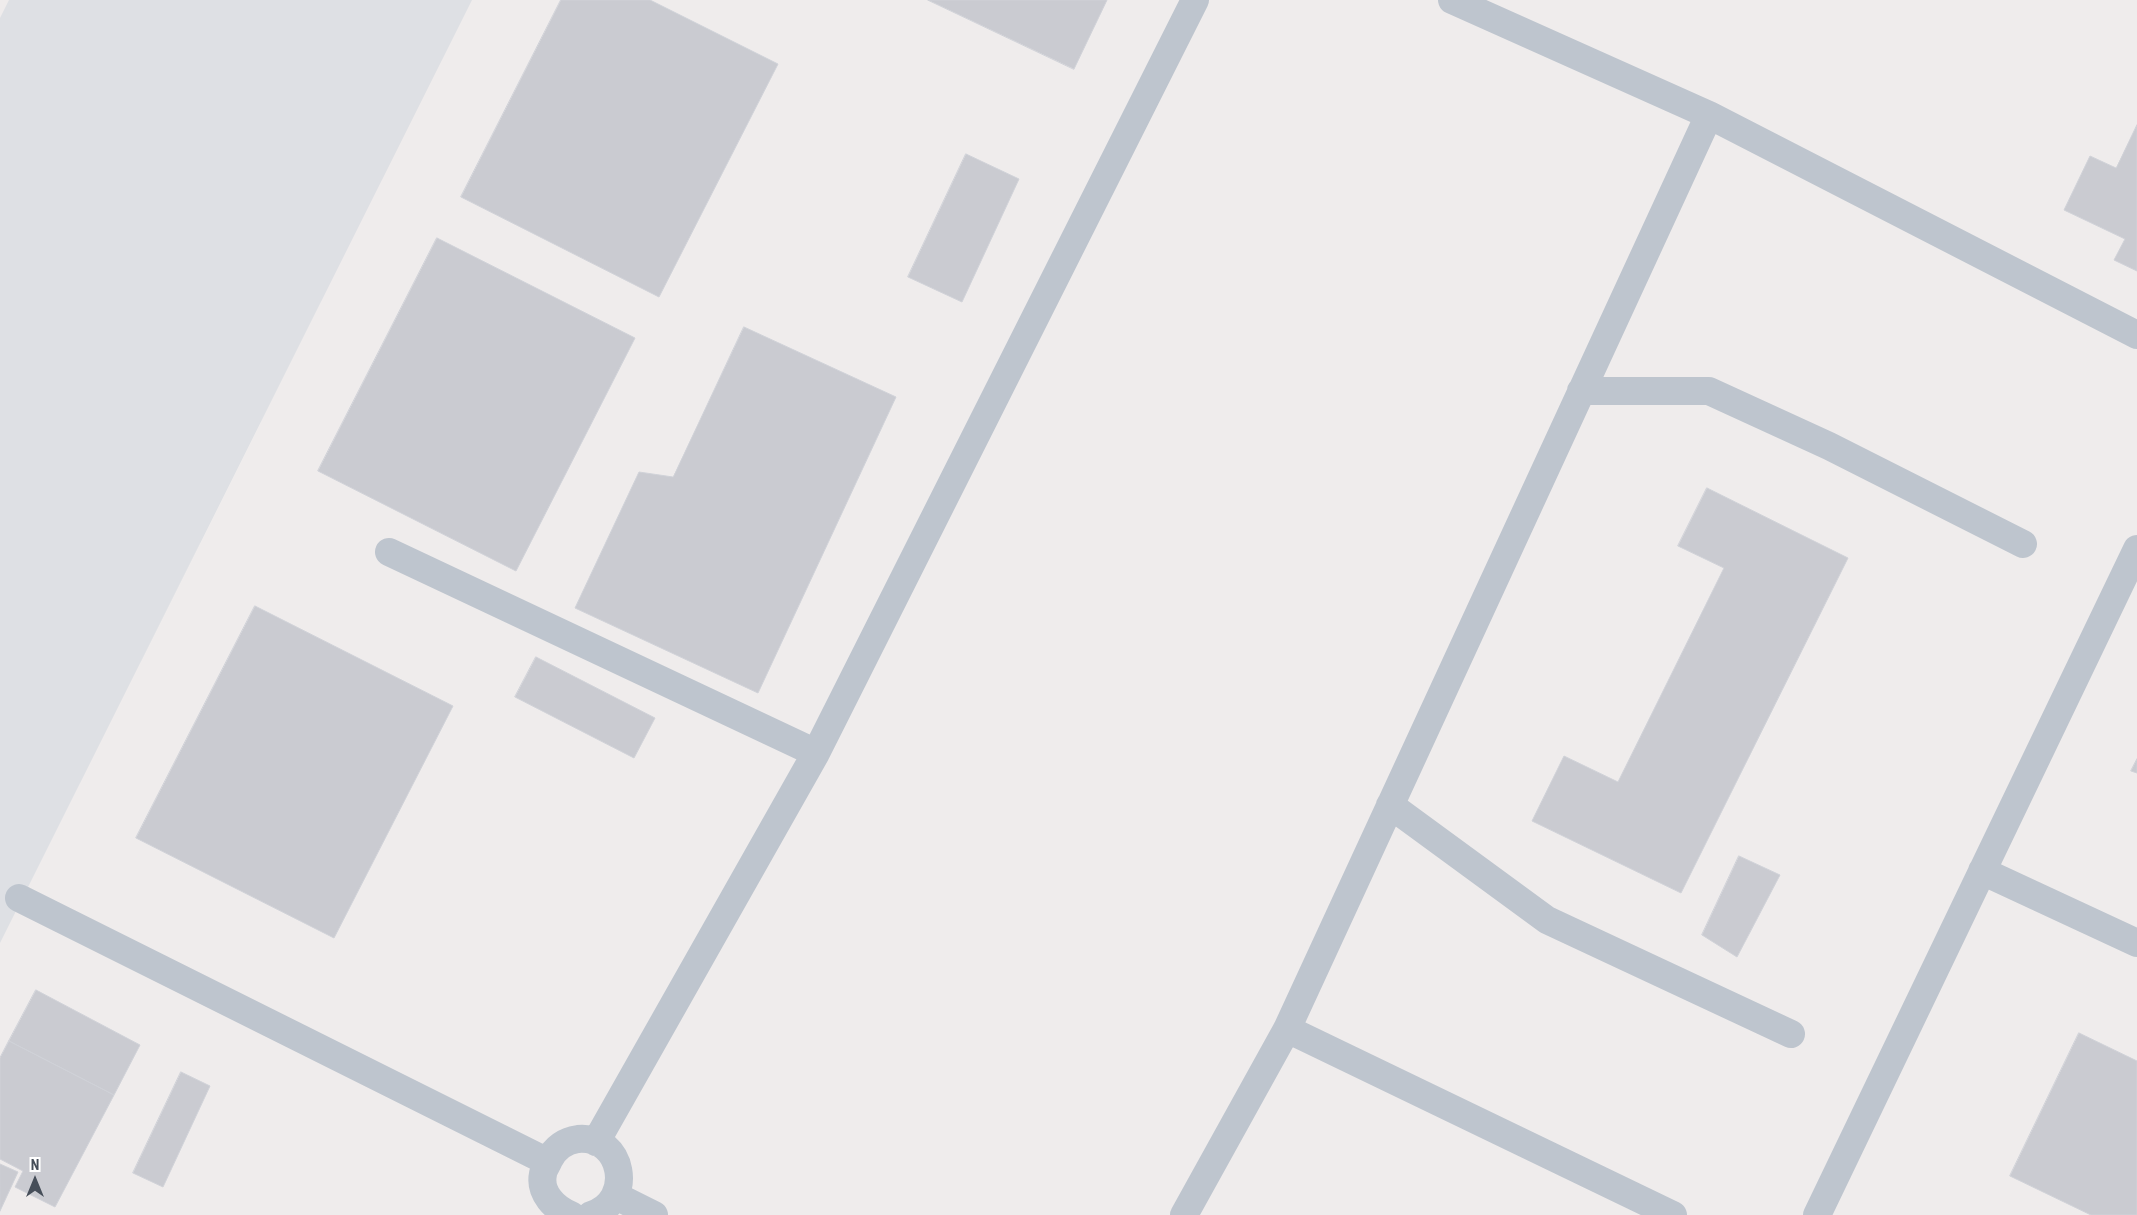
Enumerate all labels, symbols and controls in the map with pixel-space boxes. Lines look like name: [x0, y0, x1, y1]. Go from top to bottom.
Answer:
north arrow: [10, 1155, 60, 1205]
text: N: [31, 1157, 39, 1173]

